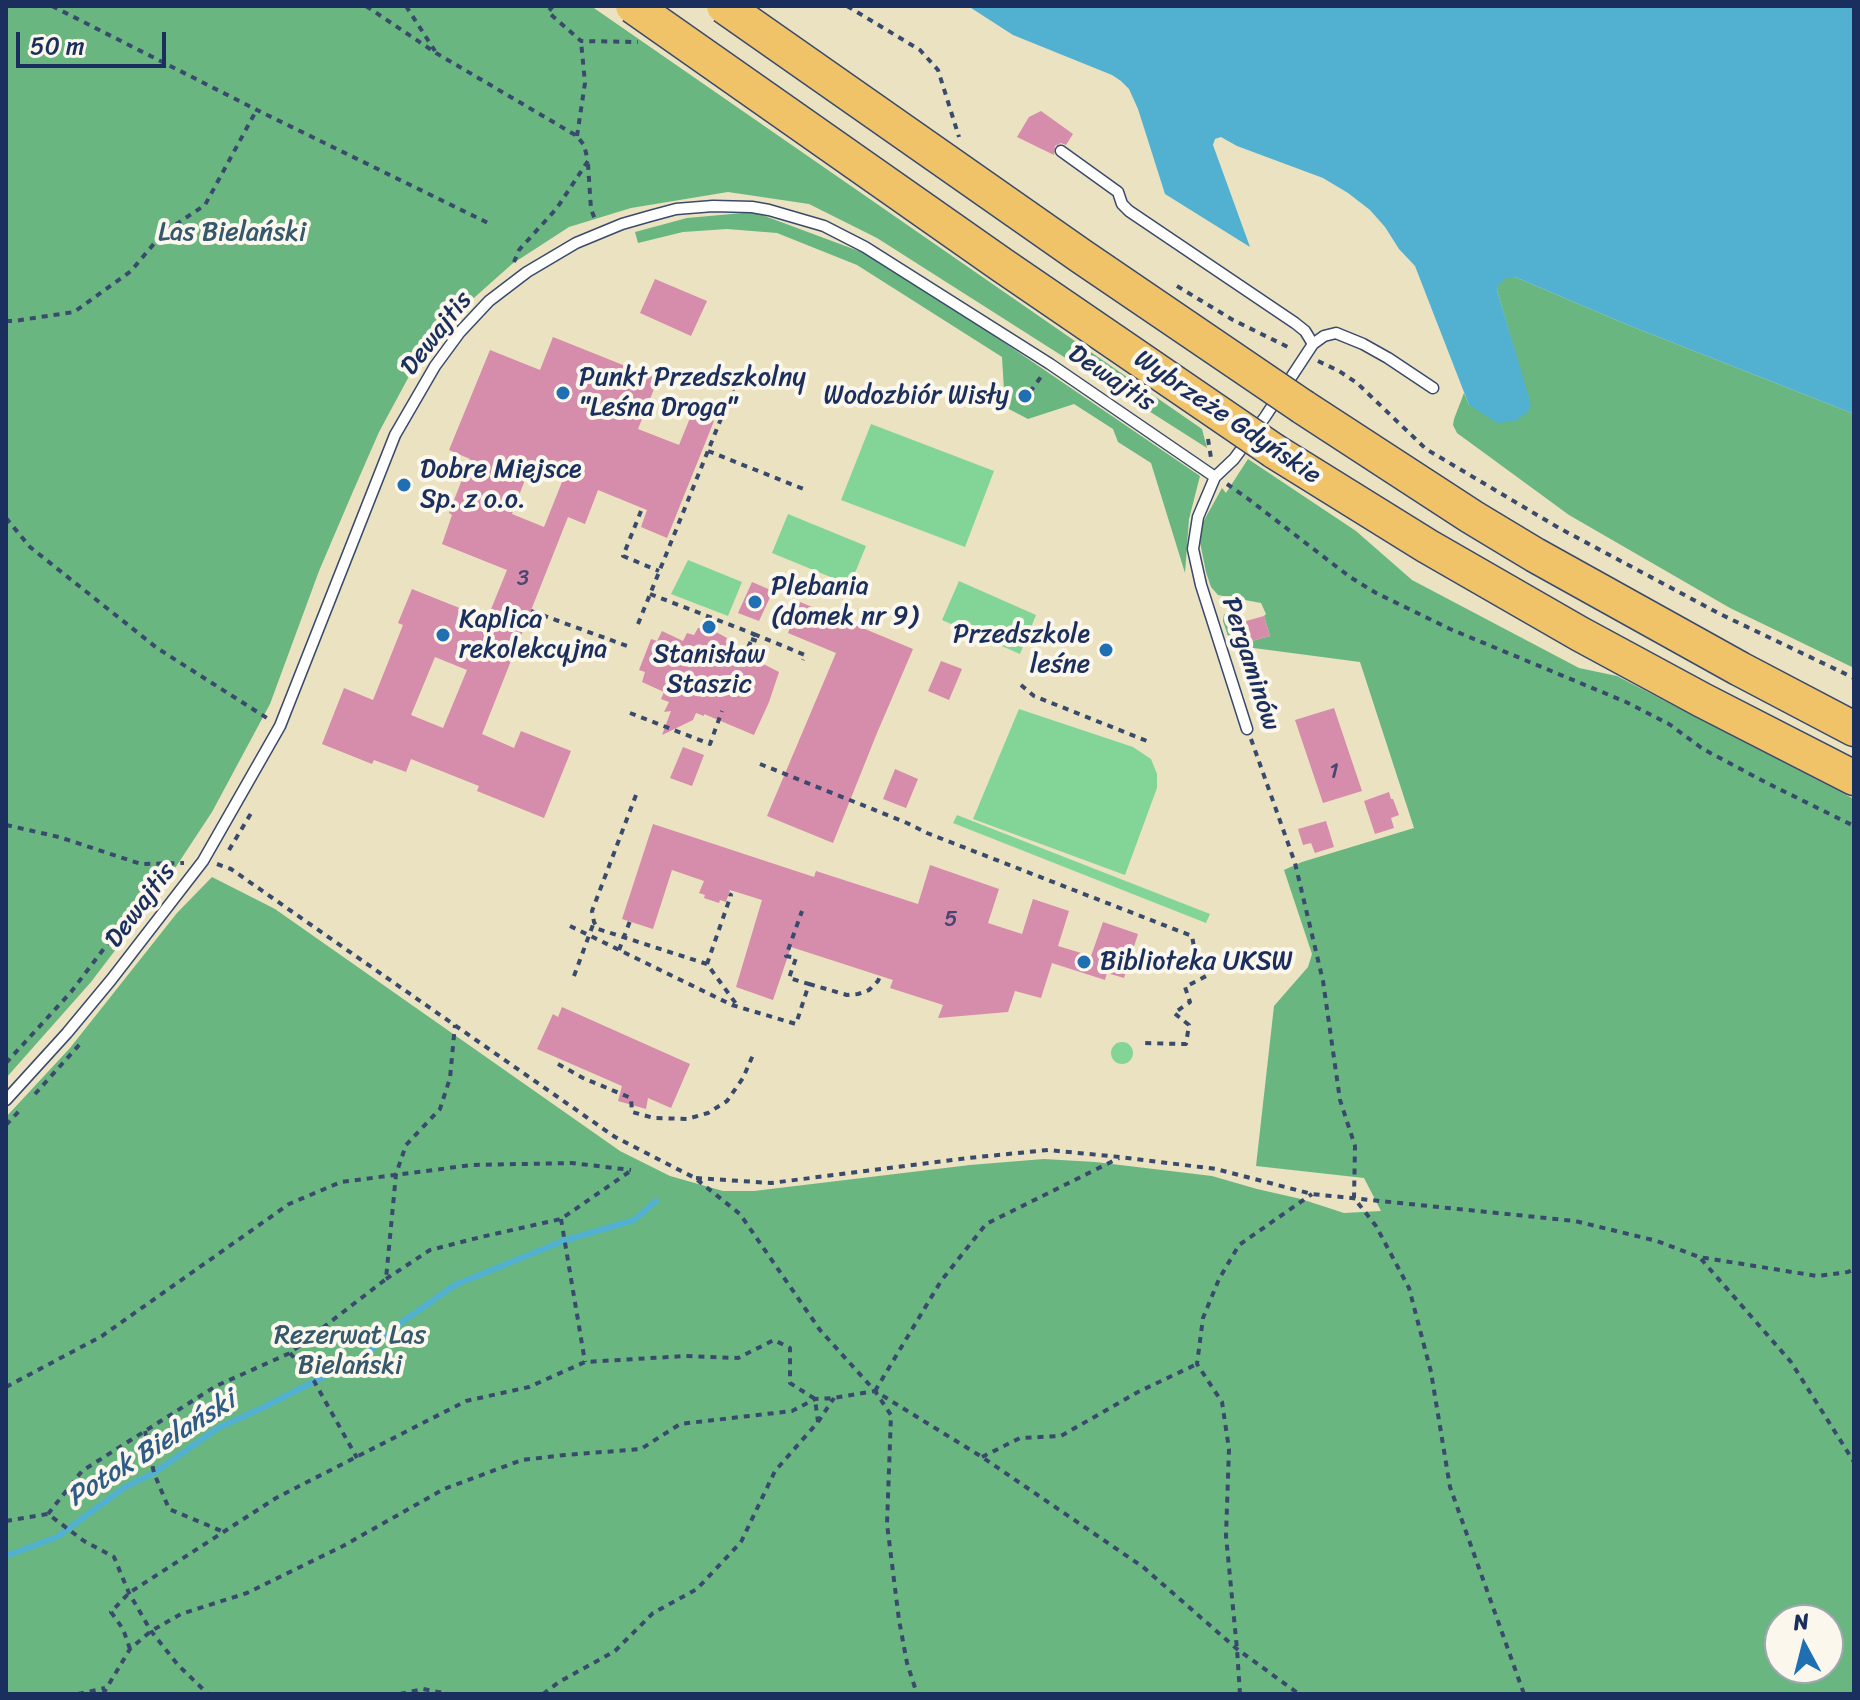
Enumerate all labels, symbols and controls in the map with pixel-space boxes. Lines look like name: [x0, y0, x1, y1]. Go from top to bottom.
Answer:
scale bar: [20, 16, 170, 66]
text: 50 m: [30, 25, 85, 67]
park label: Las Bielański: [158, 217, 306, 249]
street label: Dewajtis: [395, 286, 479, 382]
street label: Dewajtis: [1062, 339, 1160, 419]
street label: Wybrzeże Gdyńskie: [1128, 344, 1326, 492]
place label: Punkt Przedszkolny "Leśna Droga": [579, 362, 806, 424]
place label: Wodozbiór Wisły: [824, 380, 1009, 412]
marker: Punkt Przedszkolny "Leśna Droga": [554, 384, 572, 402]
marker: Wodozbiór Wisły: [1016, 387, 1034, 405]
place label: Dobre Miejsce Sp. z o.o.: [420, 454, 581, 516]
marker: Dobre Miejsce Sp. z o.o.: [395, 476, 413, 494]
house number: 3: [517, 566, 529, 592]
place label: Plebania (domek nr 9): [771, 571, 918, 632]
marker: Plebania (domek nr 9): [746, 593, 764, 611]
street label: Pergaminów: [1214, 593, 1286, 735]
place label: Kaplica rekolekcyjna: [459, 604, 607, 666]
marker: Stanisław Staszic: [700, 618, 718, 636]
place label: Przedszkole leśne: [953, 619, 1090, 680]
marker: Kaplica rekolekcyjna: [434, 626, 452, 644]
place label: Stanisław Staszic: [653, 639, 765, 700]
marker: Przedszkole leśne: [1097, 641, 1115, 659]
house number: 1: [1329, 759, 1339, 785]
street label: Dewajtis: [99, 857, 183, 955]
house number: 5: [944, 907, 958, 933]
place label: Biblioteka UKSW: [1100, 946, 1293, 978]
marker: Biblioteka UKSW: [1075, 953, 1093, 971]
park label: Rezerwat Las Bielański: [274, 1320, 426, 1382]
water label: Potok Bielański: [62, 1385, 242, 1515]
text: N: [1791, 1601, 1811, 1642]
north arrow: [1764, 1604, 1844, 1684]

